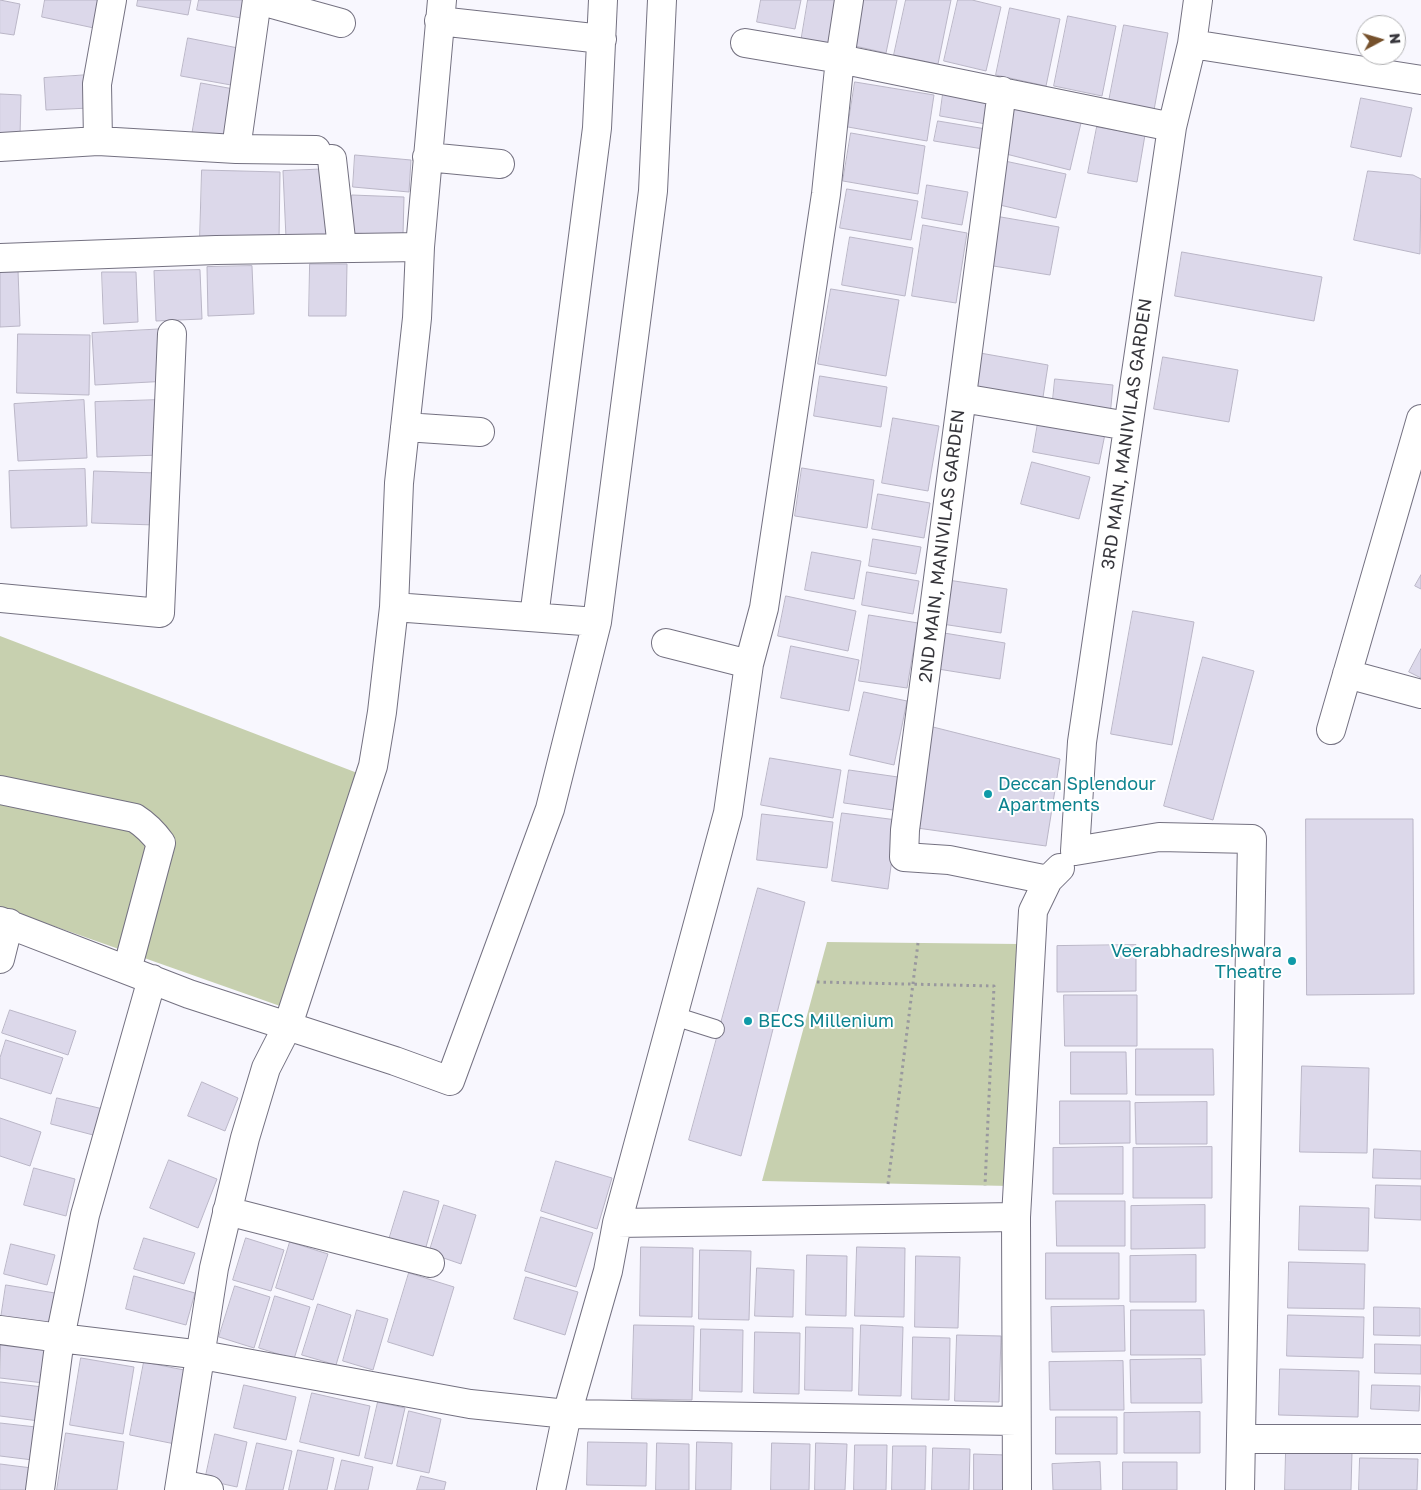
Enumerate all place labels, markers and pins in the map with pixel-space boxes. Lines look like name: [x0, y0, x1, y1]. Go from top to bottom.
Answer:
place label: Deccan Splendour Apartments: [998, 773, 1156, 816]
marker: Deccan Splendour Apartments: [982, 788, 994, 800]
place label: Veerabhadreshwara Theatre: [1111, 940, 1282, 982]
marker: Veerabhadreshwara Theatre: [1286, 955, 1298, 967]
place label: BECS Millenium: [758, 1010, 894, 1032]
marker: BECS Millenium: [742, 1015, 754, 1027]

